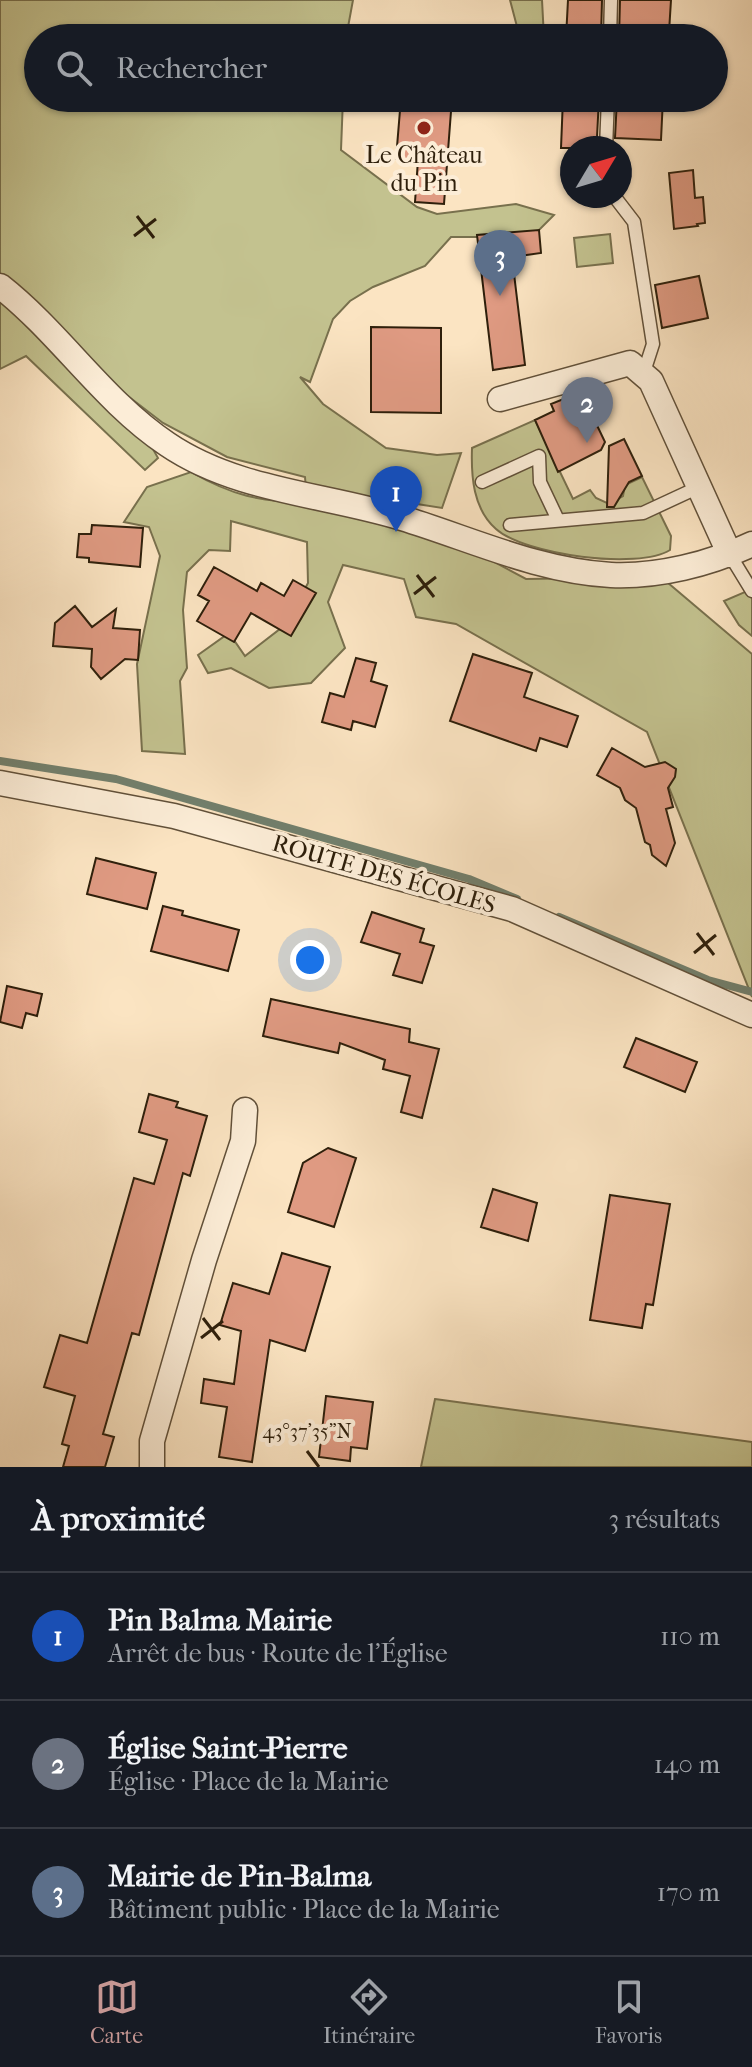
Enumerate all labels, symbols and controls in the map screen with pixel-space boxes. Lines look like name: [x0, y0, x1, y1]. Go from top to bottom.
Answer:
search box: [24, 24, 728, 112]
icon: search: [52, 46, 96, 90]
text: Rechercher: [116, 51, 267, 86]
marker: Le Château du Pin: [415, 119, 433, 137]
north arrow: [560, 136, 632, 208]
place label: Le Château du Pin: [365, 141, 483, 197]
pin: 3: [474, 230, 526, 296]
pin: 2: [561, 377, 613, 443]
pin: 1: [370, 466, 422, 532]
street label: ROUTE DES ÉCOLES: [269, 828, 499, 919]
your location: [290, 940, 330, 980]
text: 43°37'35"N: [262, 1420, 352, 1443]
text: À proximité: [32, 1499, 205, 1539]
text: 3 résultats: [608, 1504, 720, 1535]
text: Pin Balma Mairie: [108, 1603, 332, 1638]
text: 1: [53, 1621, 63, 1652]
text: 110 m: [660, 1621, 720, 1652]
text: Arrêt de bus · Route de l'Église: [108, 1638, 448, 1669]
text: Église Saint-Pierre: [108, 1731, 348, 1766]
text: 2: [51, 1749, 65, 1780]
text: 140 m: [654, 1749, 720, 1780]
text: Église · Place de la Mairie: [108, 1766, 389, 1797]
text: Mairie de Pin-Balma: [108, 1859, 371, 1894]
text: 3: [53, 1877, 63, 1908]
text: 170 m: [657, 1877, 720, 1908]
text: Bâtiment public · Place de la Mairie: [108, 1894, 500, 1925]
tab: Carte: [90, 1975, 143, 2049]
tab: Itinéraire: [323, 1975, 415, 2049]
tab: Favoris: [595, 1975, 662, 2049]

